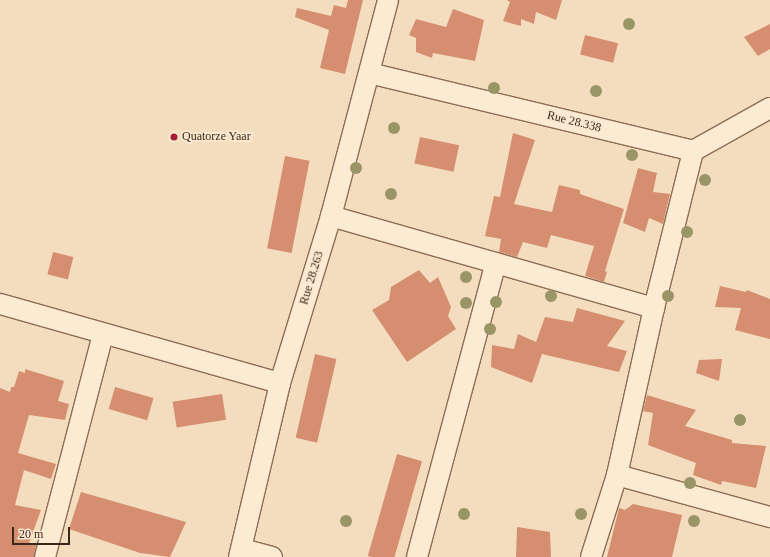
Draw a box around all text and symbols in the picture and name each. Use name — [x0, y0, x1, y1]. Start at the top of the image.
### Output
street label: Rue 28.338 — [545, 108, 603, 136]
place label: Quatorze Yaar — [182, 130, 251, 144]
marker: Quatorze Yaar — [169, 132, 179, 142]
street label: Rue 28.263 — [297, 249, 327, 307]
scale bar — [14, 519, 72, 545]
text: 20 m — [19, 527, 43, 541]

